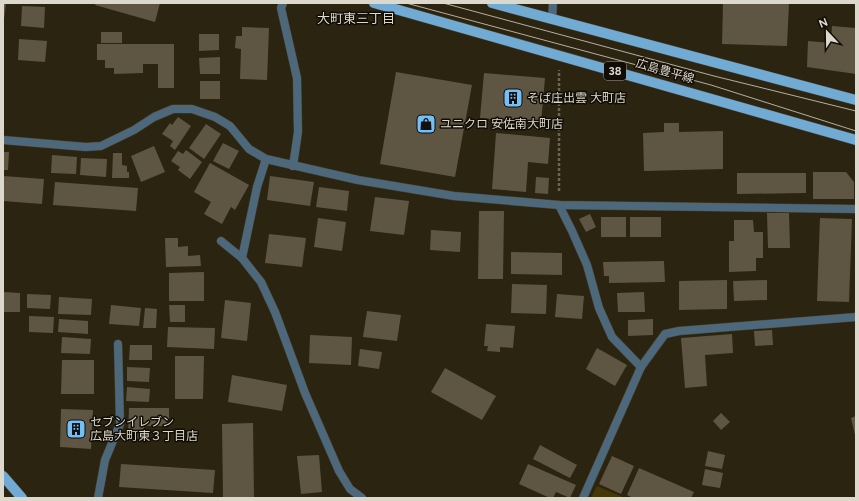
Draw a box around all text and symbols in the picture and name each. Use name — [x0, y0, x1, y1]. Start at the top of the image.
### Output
district label: 大町東三丁目 — [317, 11, 395, 26]
north arrow — [807, 12, 847, 52]
text: N — [817, 16, 830, 31]
street label: 広島豊平線 — [634, 56, 696, 86]
road number: 38 — [604, 62, 626, 80]
building icon: そば庄出雲 大町店 — [502, 87, 524, 109]
place label: そば庄出雲 大町店 — [527, 91, 626, 105]
shop icon: ユニクロ 安佐南大町店 — [415, 113, 437, 135]
place label: ユニクロ 安佐南大町店 — [440, 117, 563, 131]
place label: セブンイレブン 広島大町東３丁目店 — [90, 415, 198, 443]
building icon: セブンイレブン 広島大町東３丁目店 — [65, 418, 87, 440]

